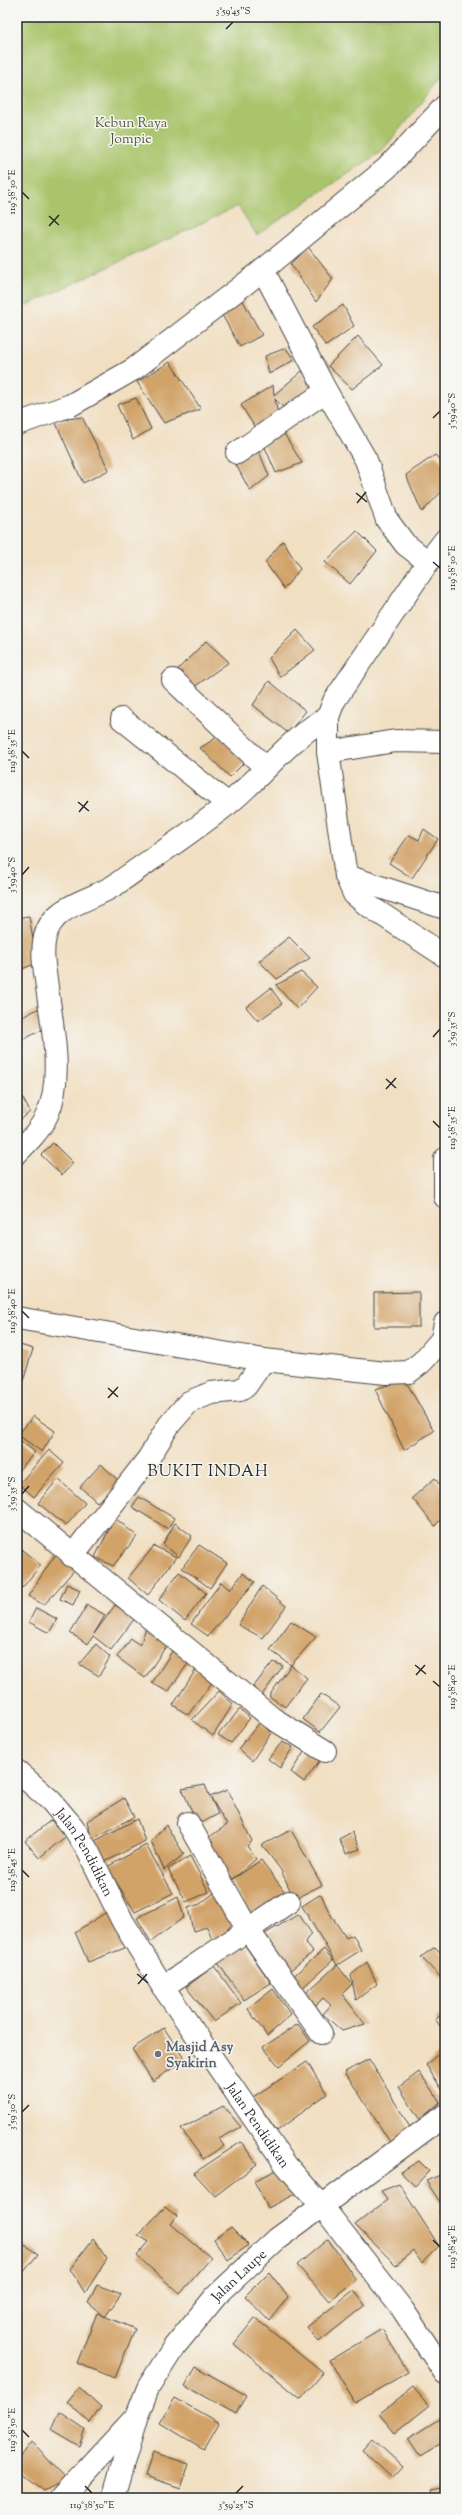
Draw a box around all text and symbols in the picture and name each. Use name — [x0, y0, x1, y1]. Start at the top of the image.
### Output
text: 3°59'45"S — [216, 4, 250, 19]
park label: Kebun Raya Jompie — [95, 114, 168, 150]
text: 119°38'30"E — [5, 170, 20, 214]
text: 3°59'40"S — [445, 393, 460, 429]
text: 119°38'30"E — [445, 546, 460, 590]
text: 119°38'35"E — [5, 729, 20, 773]
text: 3°59'40"S — [5, 857, 20, 893]
text: 3°59'35"S — [445, 1012, 460, 1046]
text: 119°38'35"E — [445, 1106, 460, 1150]
text: 119°38'40"E — [5, 1289, 20, 1333]
district label: BUKIT INDAH — [147, 1461, 269, 1484]
text: 3°59'35"S — [5, 1477, 20, 1511]
text: 119°38'40"E — [445, 1665, 460, 1709]
street label: Jalan Pendidikan — [49, 1804, 117, 1901]
text: 119°38'45"E — [5, 1848, 20, 1892]
place label: Masjid Asy Syakirin — [166, 2038, 233, 2074]
marker: Masjid Asy Syakirin — [153, 2049, 163, 2059]
street label: Jalan Pendidikan — [219, 2078, 293, 2173]
text: 3°59'30"S — [5, 2094, 20, 2130]
text: 119°38'45"E — [445, 2225, 460, 2269]
street label: Jalan Laupe — [207, 2245, 272, 2307]
text: 119°38'50"E — [5, 2408, 20, 2452]
text: 119°38'50"E — [70, 2498, 114, 2513]
text: 3°59'25"S — [218, 2498, 254, 2513]

